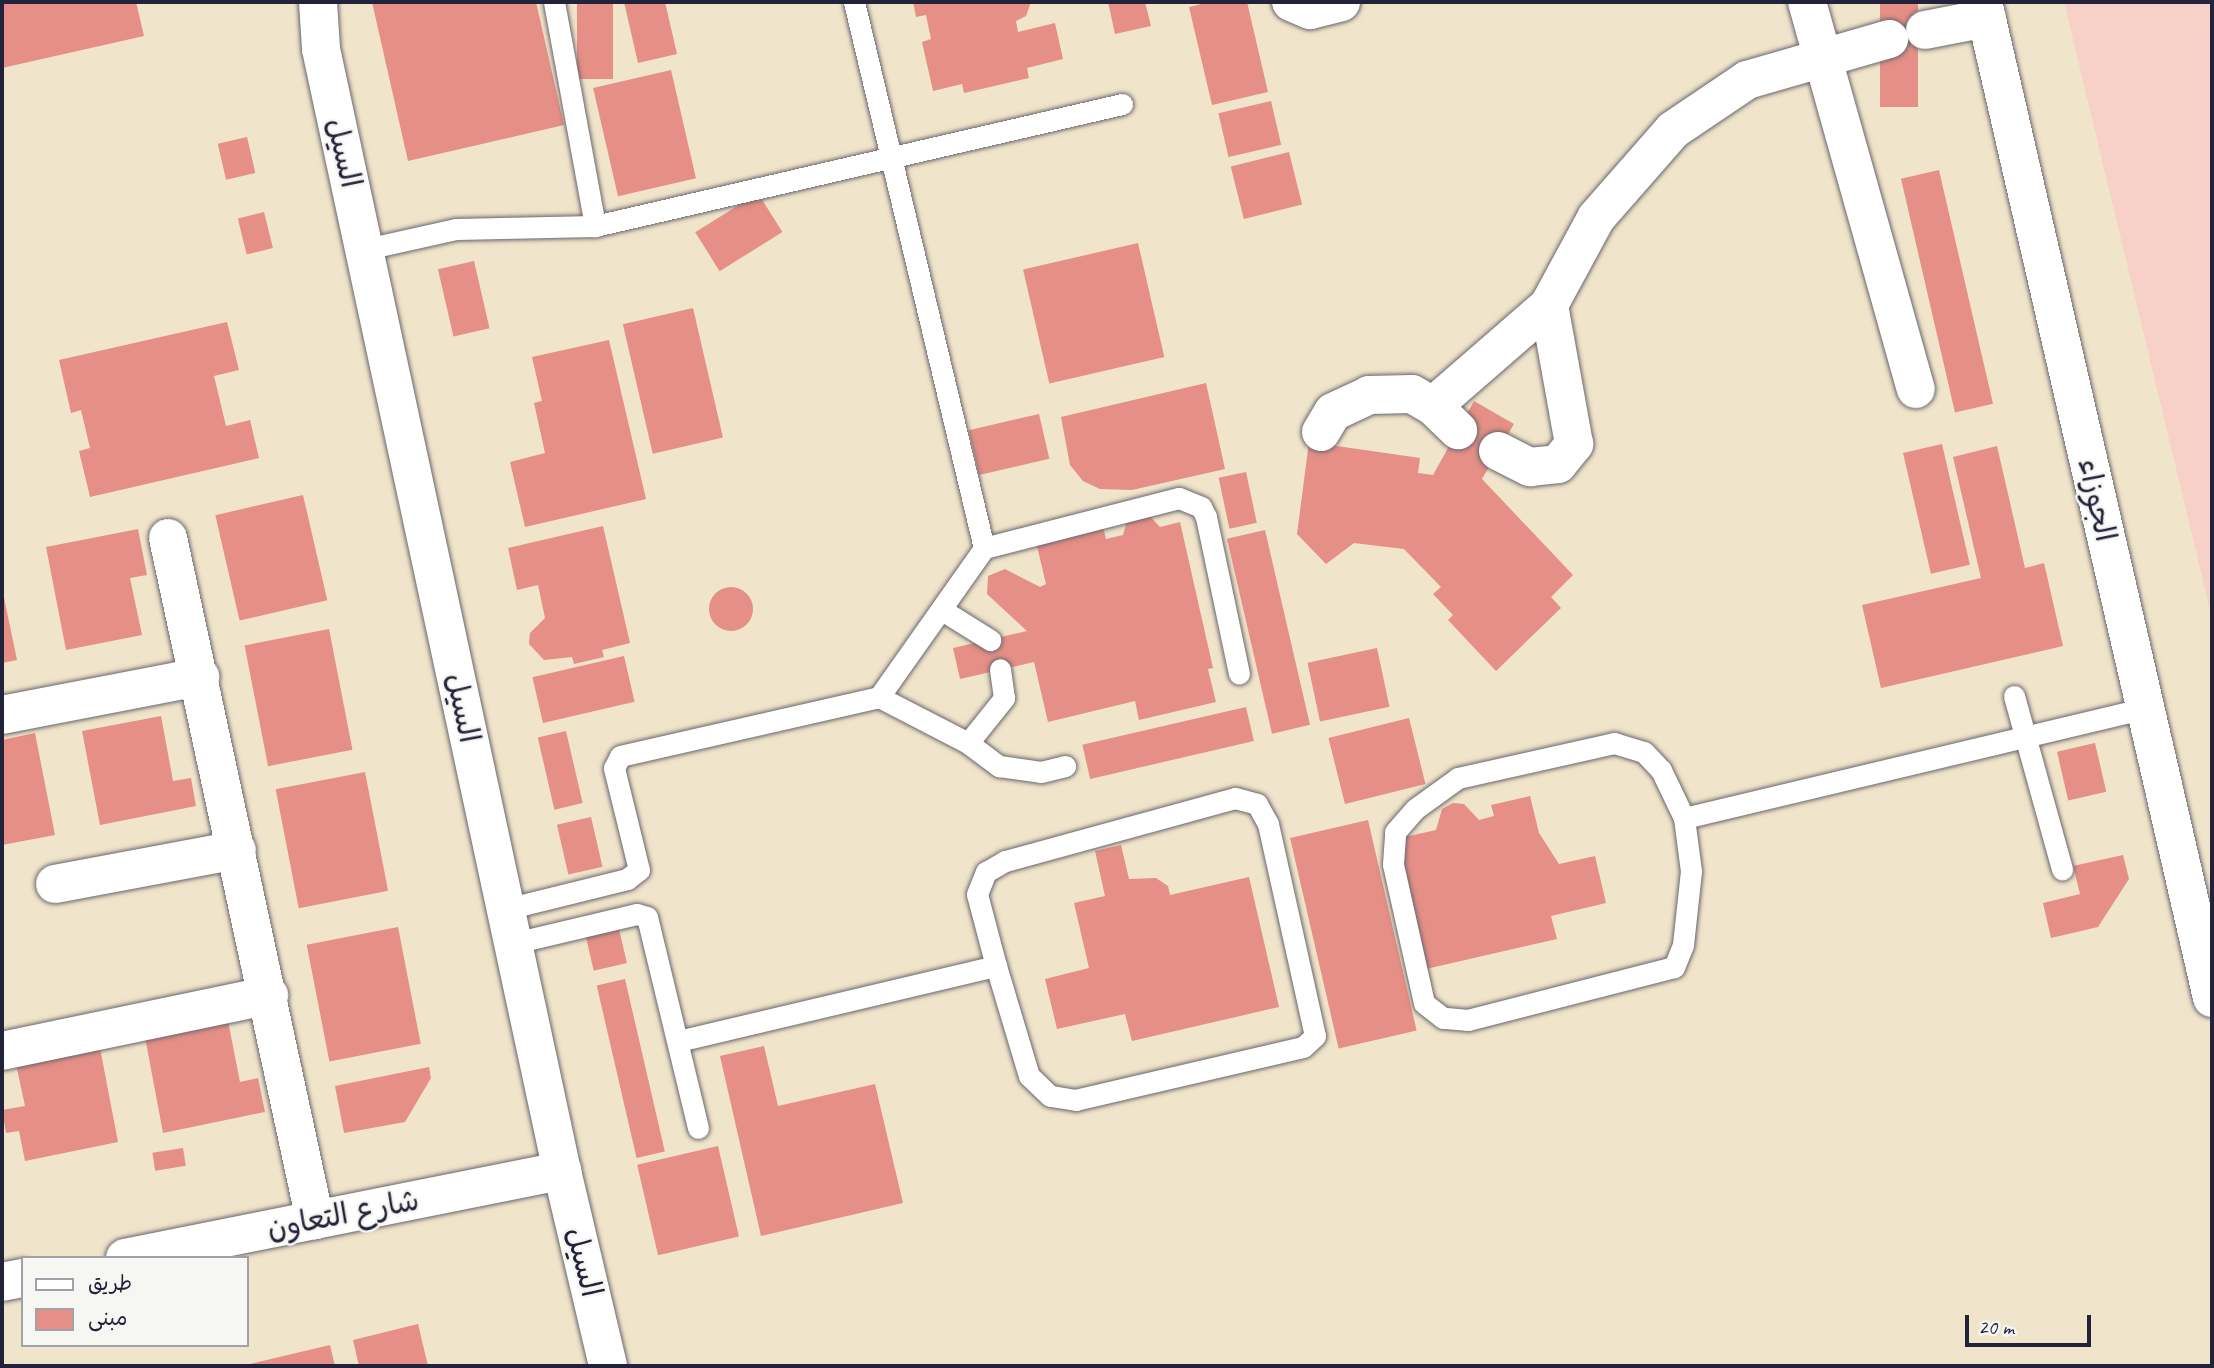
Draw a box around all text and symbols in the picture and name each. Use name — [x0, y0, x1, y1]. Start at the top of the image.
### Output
street label: السيل — [319, 115, 369, 191]
street label: الجوزاء — [2070, 455, 2124, 545]
street label: السيل — [438, 670, 488, 746]
street label: شارع التعاون — [264, 1182, 422, 1246]
street label: السيل — [558, 1223, 610, 1301]
legend — [21, 1256, 248, 1347]
text: طريق — [88, 1270, 132, 1296]
scale bar — [1969, 1302, 2095, 1346]
text: مبنى — [88, 1305, 127, 1331]
text: 20 m — [1978, 1314, 2014, 1340]

